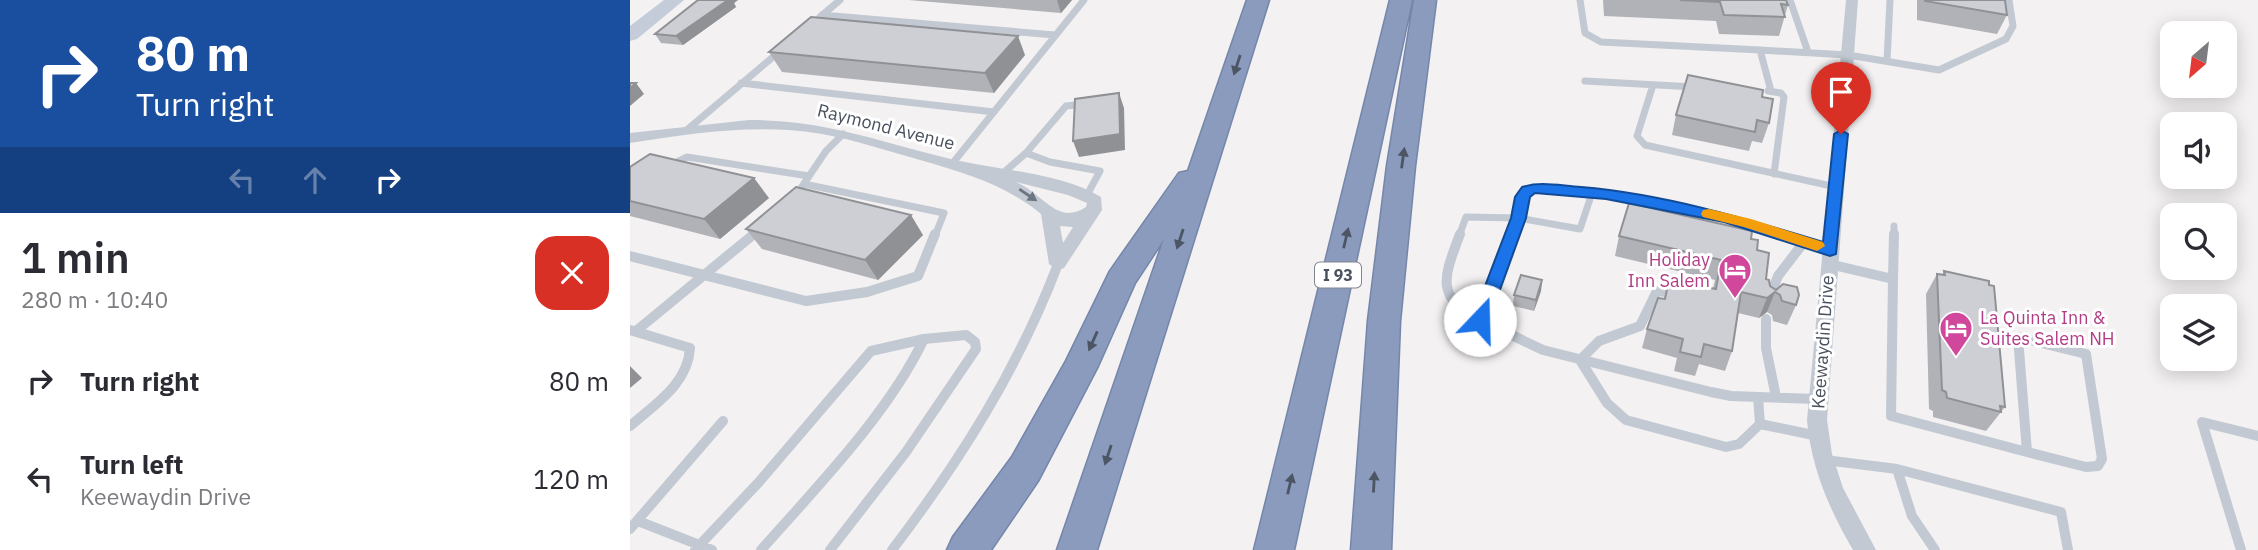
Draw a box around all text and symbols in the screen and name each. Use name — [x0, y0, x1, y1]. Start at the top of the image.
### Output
text: 80 m — [136, 21, 250, 84]
north arrow — [2160, 21, 2236, 98]
map controls — [2160, 21, 2237, 371]
icon: right — [21, 28, 112, 119]
one-way arrow — [1231, 54, 1242, 75]
pin — [1811, 62, 1871, 134]
icon: arrive — [1822, 73, 1860, 111]
text: Turn right — [136, 83, 274, 125]
street label: Raymond Avenue — [815, 98, 957, 155]
button: sound — [2160, 112, 2237, 189]
one-way arrow — [1397, 147, 1408, 169]
icon: left — [223, 161, 261, 199]
icon: ahead — [296, 161, 334, 199]
icon: right — [369, 161, 407, 199]
one-way arrow — [1019, 188, 1037, 202]
button: search — [2160, 203, 2237, 280]
one-way arrow — [1341, 227, 1352, 249]
one-way arrow — [1174, 228, 1184, 249]
text: 1 min — [21, 230, 130, 285]
button: close — [535, 236, 609, 310]
place label: Holiday Inn Salem — [1628, 248, 1710, 292]
hotel icon: Holiday Inn Salem — [1716, 251, 1754, 300]
road number: I 93 — [1315, 262, 1361, 288]
street label: Keewaydin Drive — [1806, 274, 1839, 410]
position arrow — [1443, 283, 1517, 357]
text: 280 m · 10:40 — [21, 284, 168, 314]
button: layers — [2160, 294, 2237, 371]
place label: La Quinta Inn & Suites Salem NH — [1980, 306, 2115, 350]
hotel icon: La Quinta Inn & Suites Salem NH — [1937, 309, 1975, 358]
one-way arrow — [1087, 331, 1099, 351]
icon: right — [21, 362, 59, 400]
text: Turn right — [80, 364, 199, 398]
text: 80 m — [549, 364, 609, 398]
one-way arrow — [1102, 444, 1113, 465]
text: Turn left — [80, 447, 183, 481]
icon: left — [21, 460, 59, 498]
text: 120 m — [533, 462, 609, 496]
one-way arrow — [1369, 471, 1380, 493]
one-way arrow — [1284, 472, 1295, 494]
text: Keewaydin Drive — [80, 481, 251, 511]

